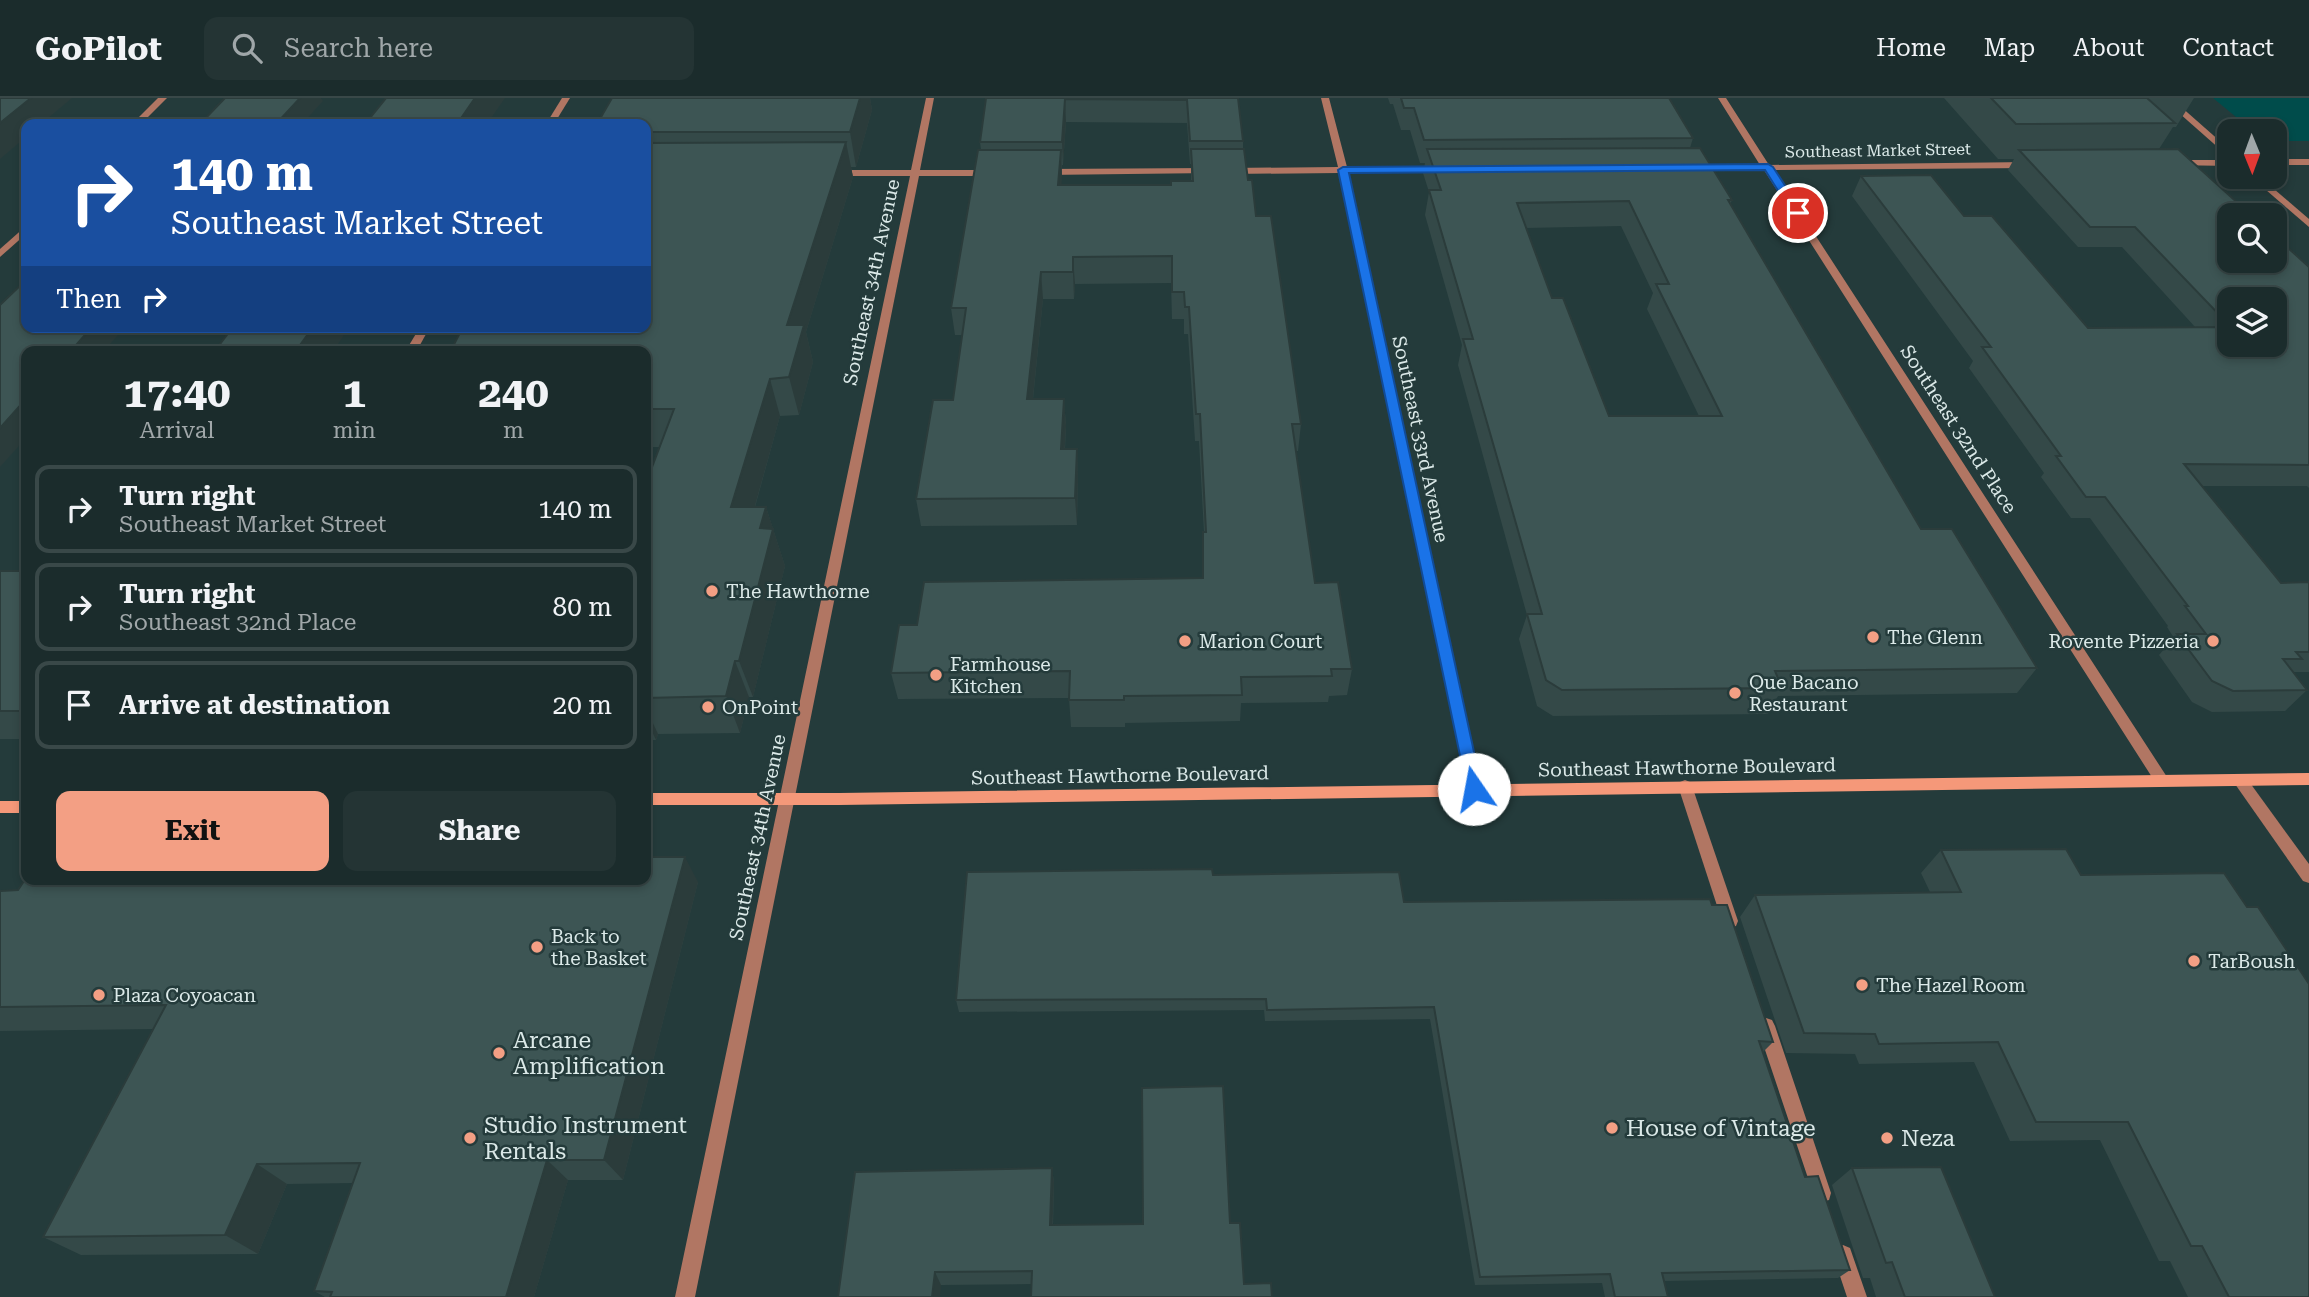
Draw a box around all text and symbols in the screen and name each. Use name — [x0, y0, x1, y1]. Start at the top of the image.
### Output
search box — [204, 17, 694, 80]
text: GoPilot — [35, 29, 162, 68]
icon: search — [228, 29, 266, 67]
text: Search here — [284, 33, 433, 63]
text: Home — [1876, 34, 1946, 62]
text: Map — [1984, 34, 2035, 62]
text: About — [2073, 34, 2144, 62]
text: Contact — [2182, 34, 2274, 62]
north arrow — [2217, 119, 2287, 189]
map controls — [2217, 119, 2287, 357]
street label: Southeast Market Street — [1785, 139, 1971, 162]
text: 140 m — [171, 145, 313, 202]
icon: right — [56, 147, 147, 238]
street label: Southeast 34th Avenue — [838, 177, 905, 387]
pin — [1768, 183, 1828, 243]
icon: arrive — [1779, 194, 1817, 232]
button: search — [2217, 203, 2287, 273]
text: Southeast Market Street — [171, 204, 543, 242]
icon: right — [135, 280, 173, 318]
text: Then — [56, 284, 121, 314]
button: layers — [2217, 287, 2287, 357]
street label: Southeast 33rd Avenue — [1387, 334, 1454, 544]
street label: Southeast 32nd Place — [1896, 341, 2022, 518]
text: 17:40 — [123, 368, 230, 417]
text: 1 — [343, 368, 366, 417]
text: 240 — [478, 368, 549, 417]
text: Arrival — [139, 417, 214, 444]
text: min — [333, 417, 376, 444]
text: m — [503, 417, 524, 444]
text: Turn right — [119, 481, 255, 511]
icon: right — [60, 490, 98, 528]
text: 140 m — [538, 494, 612, 524]
text: Southeast Market Street — [119, 511, 386, 538]
text: Turn right — [119, 579, 255, 609]
place label: The Hawthorne — [726, 580, 870, 603]
marker: The Hawthorne — [704, 583, 720, 599]
icon: right — [60, 588, 98, 626]
text: 80 m — [553, 592, 612, 622]
text: Southeast 32nd Place — [119, 609, 357, 636]
place label: The Glenn — [1887, 626, 1983, 649]
marker: The Glenn — [1865, 629, 1881, 645]
place label: Marion Court — [1199, 630, 1322, 653]
place label: Rovente Pizzeria — [2048, 630, 2200, 653]
marker: Marion Court — [1177, 633, 1193, 649]
marker: Rovente Pizzeria — [2205, 633, 2221, 649]
place label: Farmhouse Kitchen — [950, 653, 1051, 698]
marker: Farmhouse Kitchen — [928, 667, 944, 683]
place label: Que Bacano Restaurant — [1749, 671, 1859, 716]
marker: Que Bacano Restaurant — [1727, 685, 1743, 701]
icon: arrive — [60, 686, 98, 724]
text: Arrive at destination — [119, 690, 390, 720]
text: 20 m — [553, 690, 612, 720]
place label: OnPoint — [722, 696, 798, 719]
marker: OnPoint — [700, 699, 716, 715]
street label: Southeast 34th Avenue — [724, 732, 791, 942]
position arrow — [1437, 752, 1511, 826]
street label: Southeast Hawthorne Boulevard — [1538, 753, 1836, 782]
street label: Southeast Hawthorne Boulevard — [971, 761, 1269, 790]
button: Exit — [56, 791, 329, 871]
button: Share — [343, 791, 616, 871]
place label: Back to the Basket — [551, 925, 647, 970]
marker: Back to the Basket — [529, 939, 545, 955]
place label: TarBoush — [2208, 950, 2295, 973]
marker: TarBoush — [2186, 953, 2202, 969]
place label: The Hazel Room — [1876, 974, 2026, 997]
marker: The Hazel Room — [1854, 977, 1870, 993]
place label: Plaza Coyoacan — [113, 984, 256, 1007]
marker: Plaza Coyoacan — [91, 987, 107, 1003]
place label: Arcane Amplification — [513, 1027, 665, 1080]
marker: Arcane Amplification — [491, 1045, 507, 1061]
place label: Studio Instrument Rentals — [484, 1112, 687, 1165]
place label: House of Vintage — [1626, 1115, 1816, 1142]
marker: House of Vintage — [1604, 1120, 1620, 1136]
place label: Neza — [1901, 1125, 1955, 1152]
marker: Studio Instrument Rentals — [462, 1130, 478, 1146]
marker: Neza — [1879, 1130, 1895, 1146]

